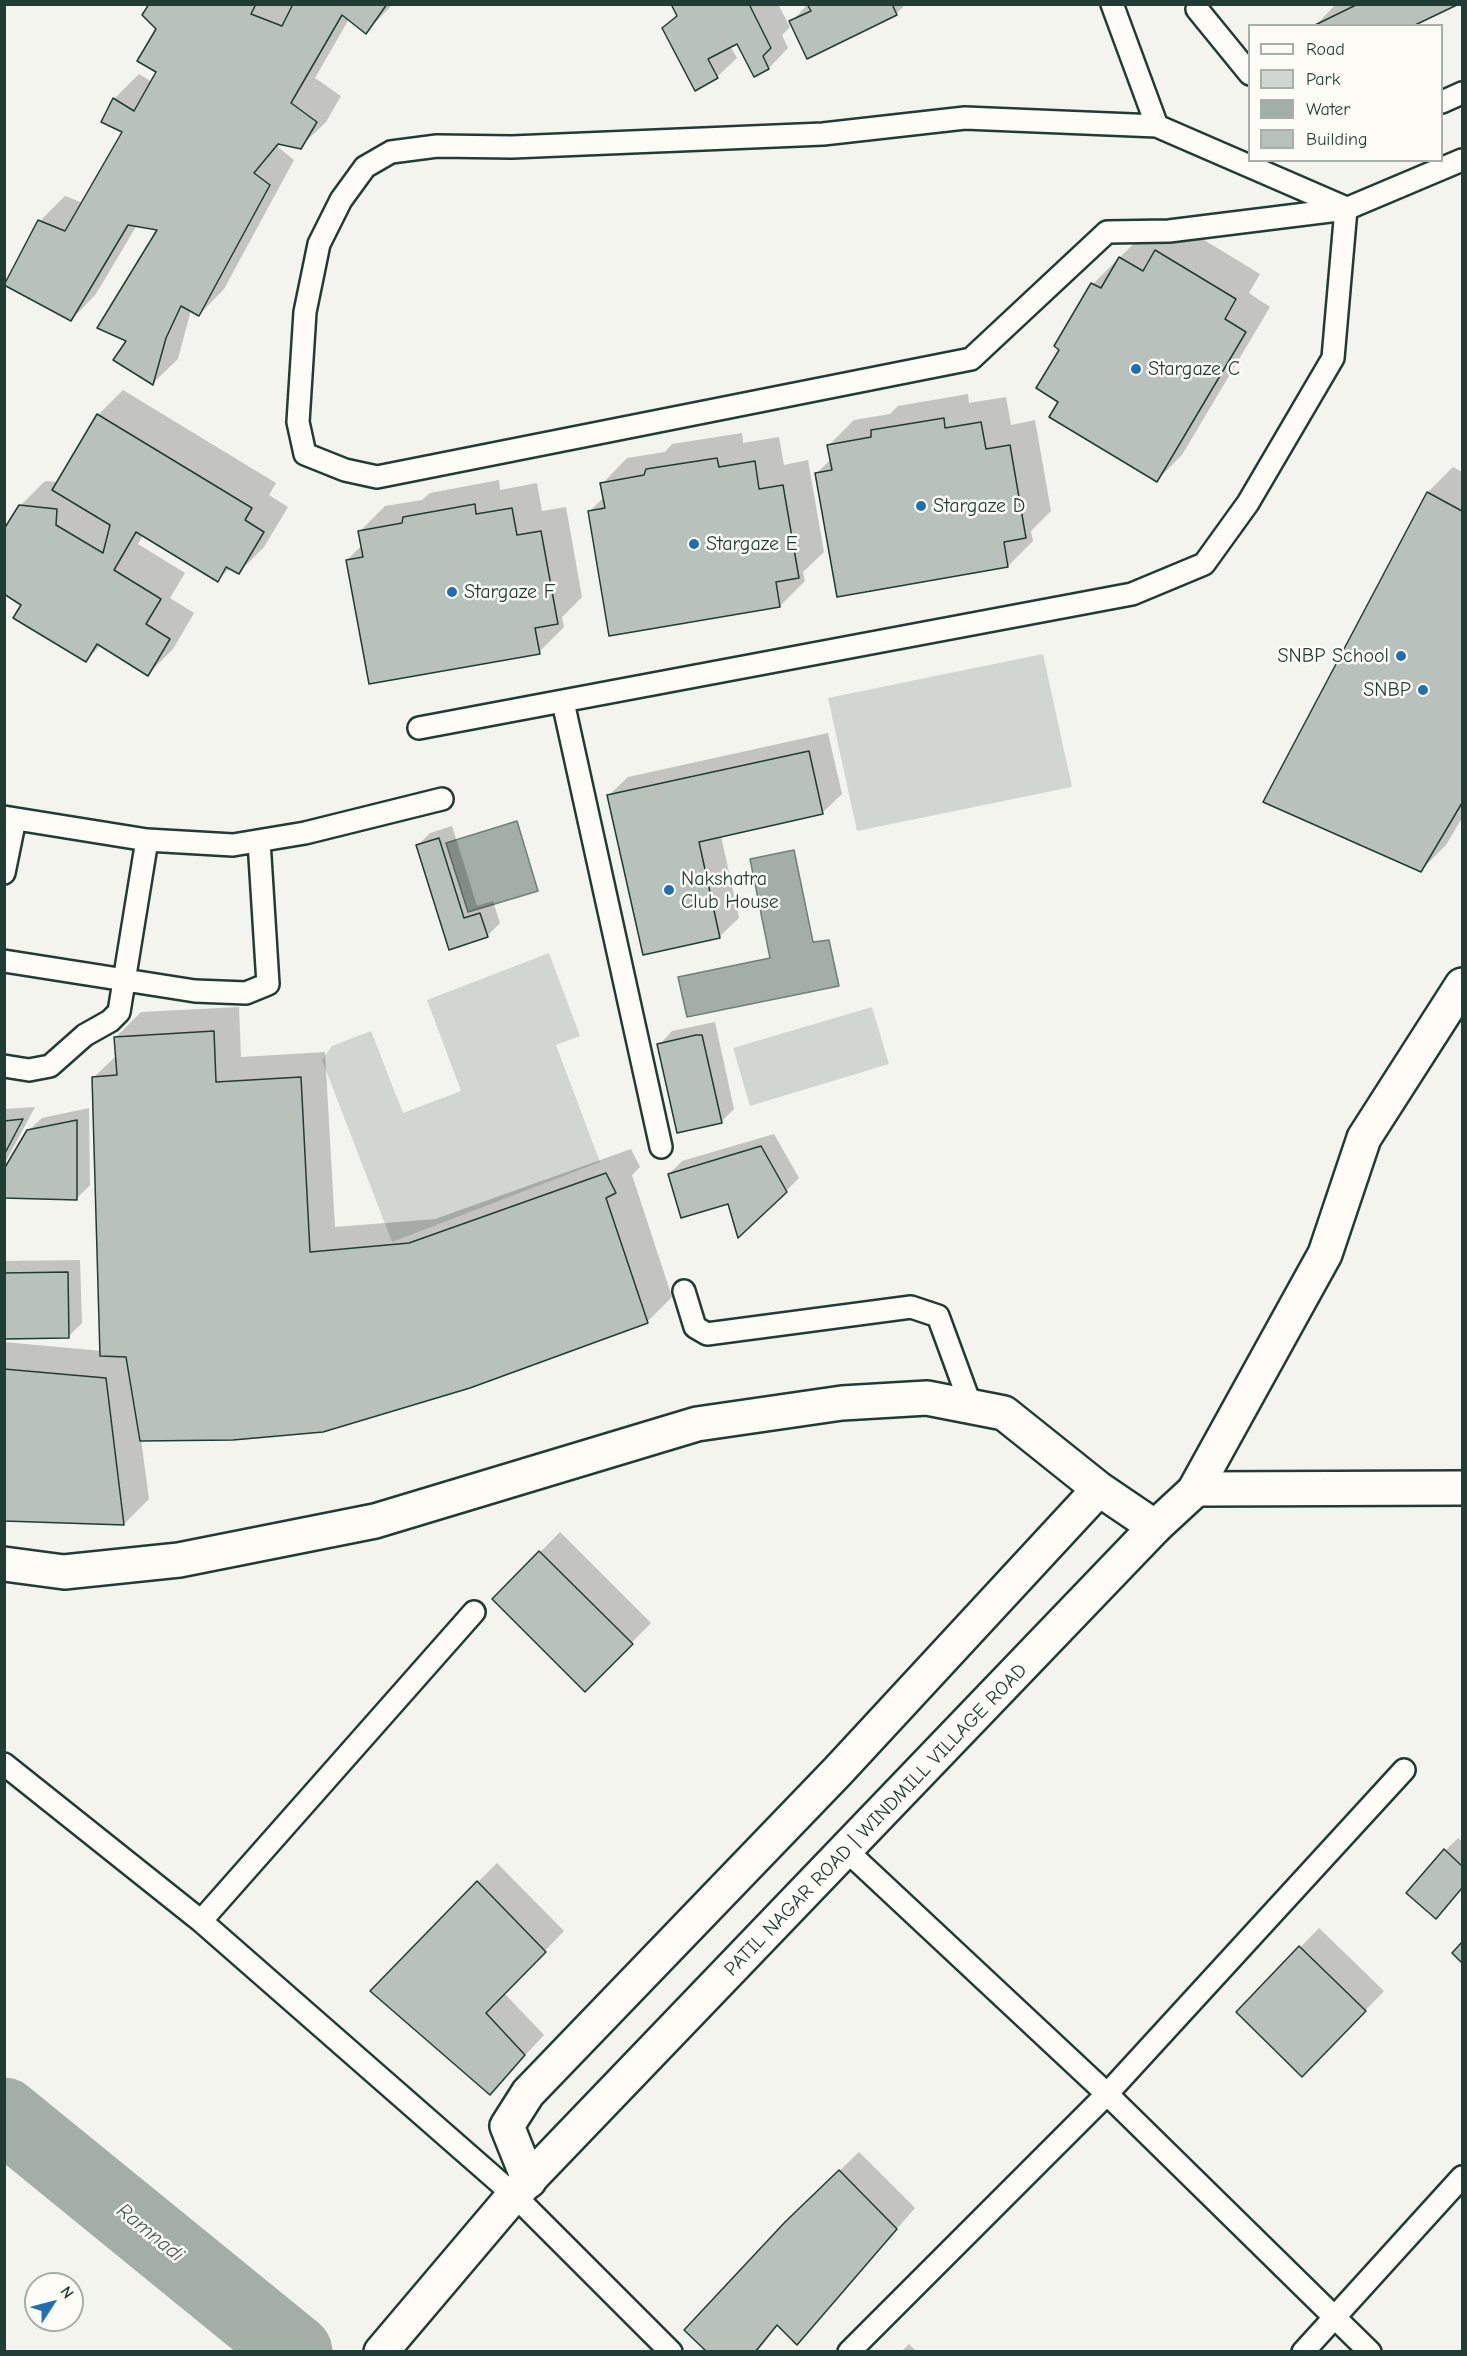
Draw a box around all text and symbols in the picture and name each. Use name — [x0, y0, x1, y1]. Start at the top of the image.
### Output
legend — [1248, 24, 1443, 162]
text: Road — [1306, 39, 1345, 60]
text: Park — [1306, 69, 1340, 90]
text: Water — [1306, 99, 1350, 120]
text: Building — [1306, 129, 1368, 150]
place label: Stargaze C — [1148, 357, 1240, 381]
marker: Stargaze C — [1129, 362, 1143, 376]
place label: Stargaze D — [933, 494, 1025, 518]
marker: Stargaze D — [914, 499, 928, 513]
place label: Stargaze E — [706, 532, 798, 556]
marker: Stargaze E — [687, 537, 701, 551]
place label: Stargaze F — [464, 580, 555, 604]
marker: Stargaze F — [445, 585, 459, 599]
place label: SNBP School — [1278, 644, 1389, 668]
marker: SNBP School — [1394, 649, 1408, 663]
place label: SNBP — [1363, 678, 1411, 702]
marker: SNBP — [1416, 683, 1430, 697]
place label: Nakshatra Club House — [681, 867, 779, 914]
marker: Nakshatra Club House — [662, 883, 676, 897]
street label: PATIL NAGAR ROAD | WINDMILL VILLAGE ROAD — [720, 1659, 1032, 1981]
water label: Ramnadi — [111, 2198, 189, 2268]
north arrow — [24, 2272, 84, 2332]
text: N — [57, 2283, 77, 2302]

